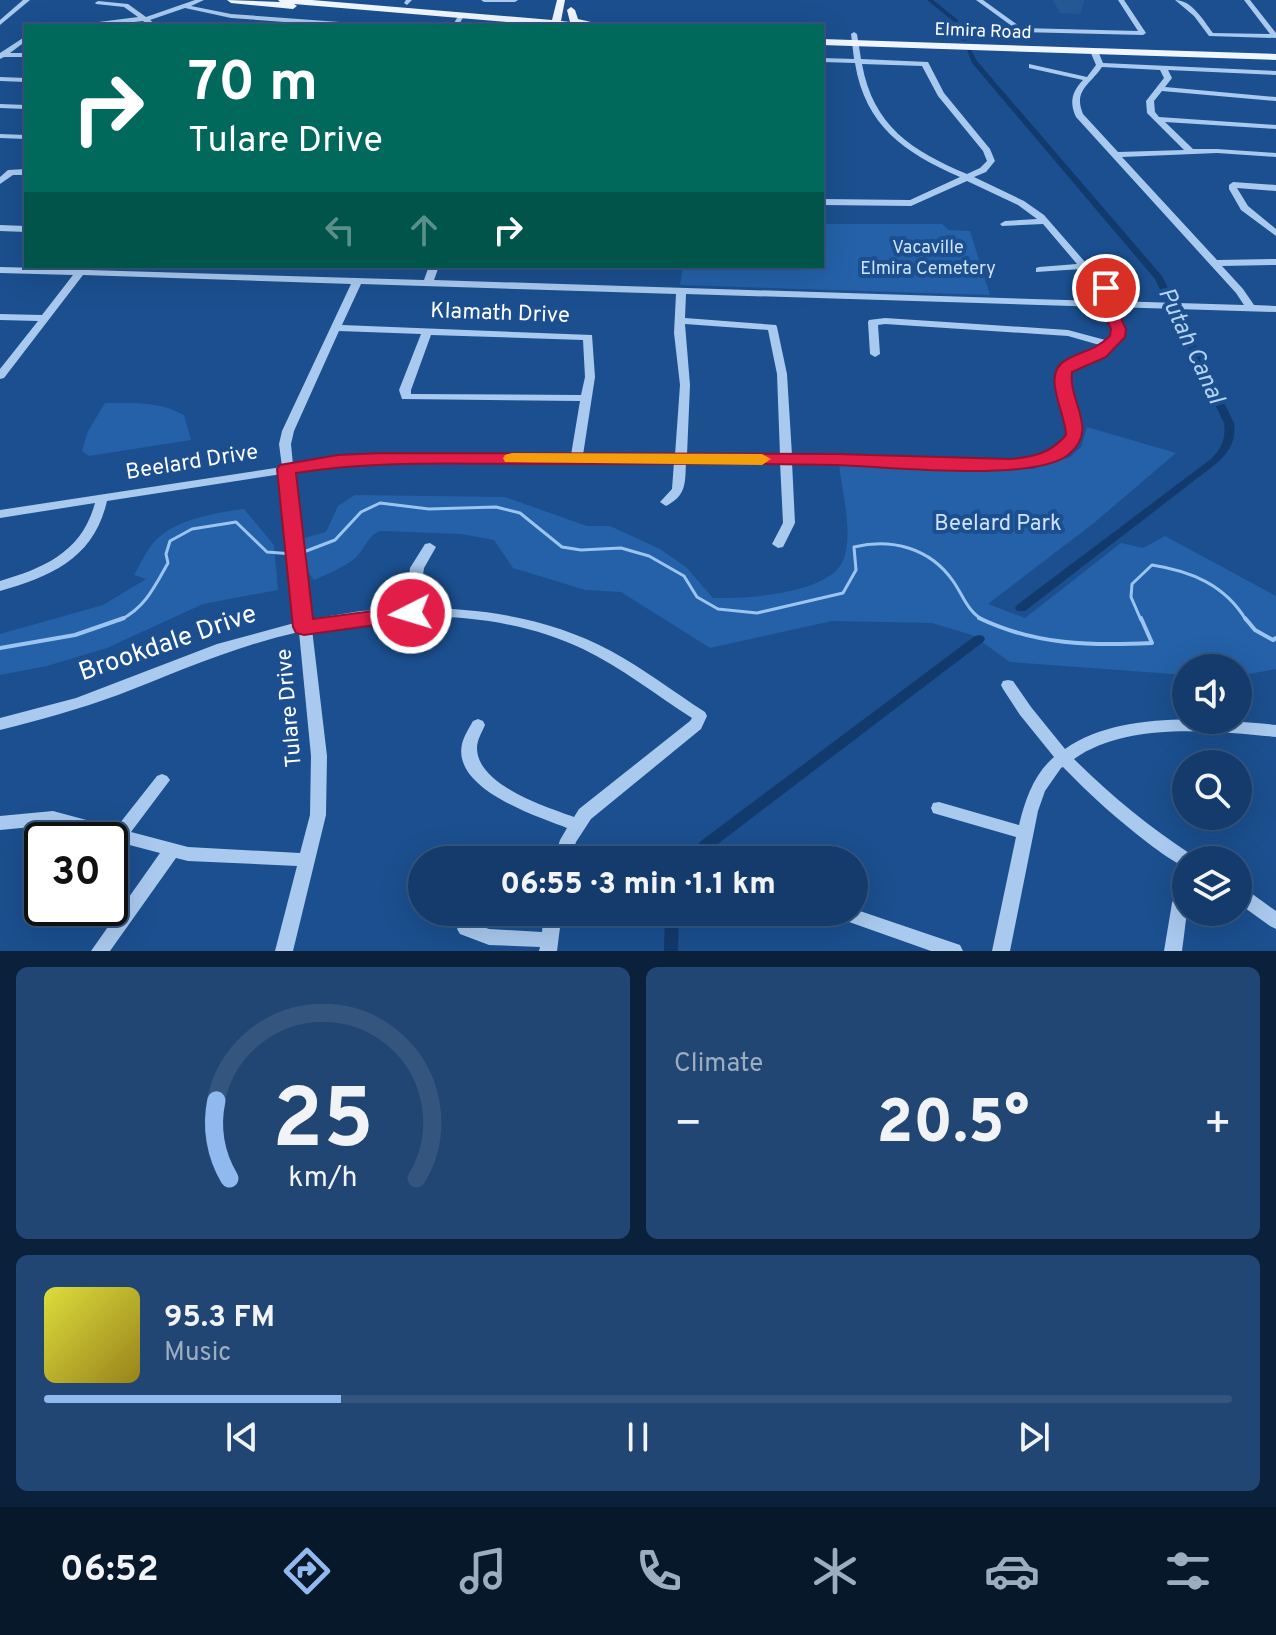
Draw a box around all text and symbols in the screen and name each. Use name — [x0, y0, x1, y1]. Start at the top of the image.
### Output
street label: Elmira Road — [934, 19, 1032, 45]
text: 70 m — [188, 50, 318, 120]
icon: right — [56, 56, 160, 160]
text: Tulare Drive — [188, 119, 383, 165]
icon: left — [318, 208, 362, 252]
icon: ahead — [402, 208, 446, 252]
icon: right — [486, 208, 530, 252]
park label: Vacaville Elmira Cemetery — [860, 237, 996, 281]
pin — [1072, 254, 1140, 322]
icon: arrive — [1084, 266, 1128, 310]
water label: Putah Canal — [1150, 283, 1231, 411]
street label: Klamath Drive — [430, 298, 570, 330]
street label: Beelard Drive — [124, 439, 260, 487]
park label: Beelard Park — [934, 511, 1062, 538]
position arrow — [369, 571, 453, 655]
street label: Brookdale Drive — [75, 598, 261, 690]
street label: Tulare Drive — [271, 648, 309, 768]
map controls — [1172, 654, 1252, 926]
button: sound — [1172, 654, 1252, 734]
button: search — [1172, 750, 1252, 830]
speed limit sign: 30 — [24, 822, 128, 926]
button: layers — [1172, 846, 1252, 926]
text: 06:55 · 3 min · 1.1 km — [500, 867, 776, 904]
text: Climate — [674, 1048, 763, 1081]
text: 25 — [272, 1072, 374, 1177]
text: 20.5° — [877, 1088, 1029, 1164]
text: − — [674, 1098, 702, 1154]
text: + — [1204, 1098, 1232, 1154]
text: km/h — [288, 1161, 358, 1197]
text: 95.3 FM — [164, 1300, 275, 1337]
text: Music — [164, 1337, 231, 1370]
icon: previous — [220, 1415, 264, 1459]
icon: pause — [616, 1415, 660, 1459]
icon: next — [1012, 1415, 1056, 1459]
icon: directions — [279, 1543, 335, 1599]
icon: music — [455, 1543, 511, 1599]
icon: phone — [631, 1543, 687, 1599]
icon: climate — [807, 1543, 863, 1599]
icon: car — [984, 1543, 1040, 1599]
icon: filters — [1160, 1543, 1216, 1599]
text: 06:52 — [60, 1548, 159, 1594]

